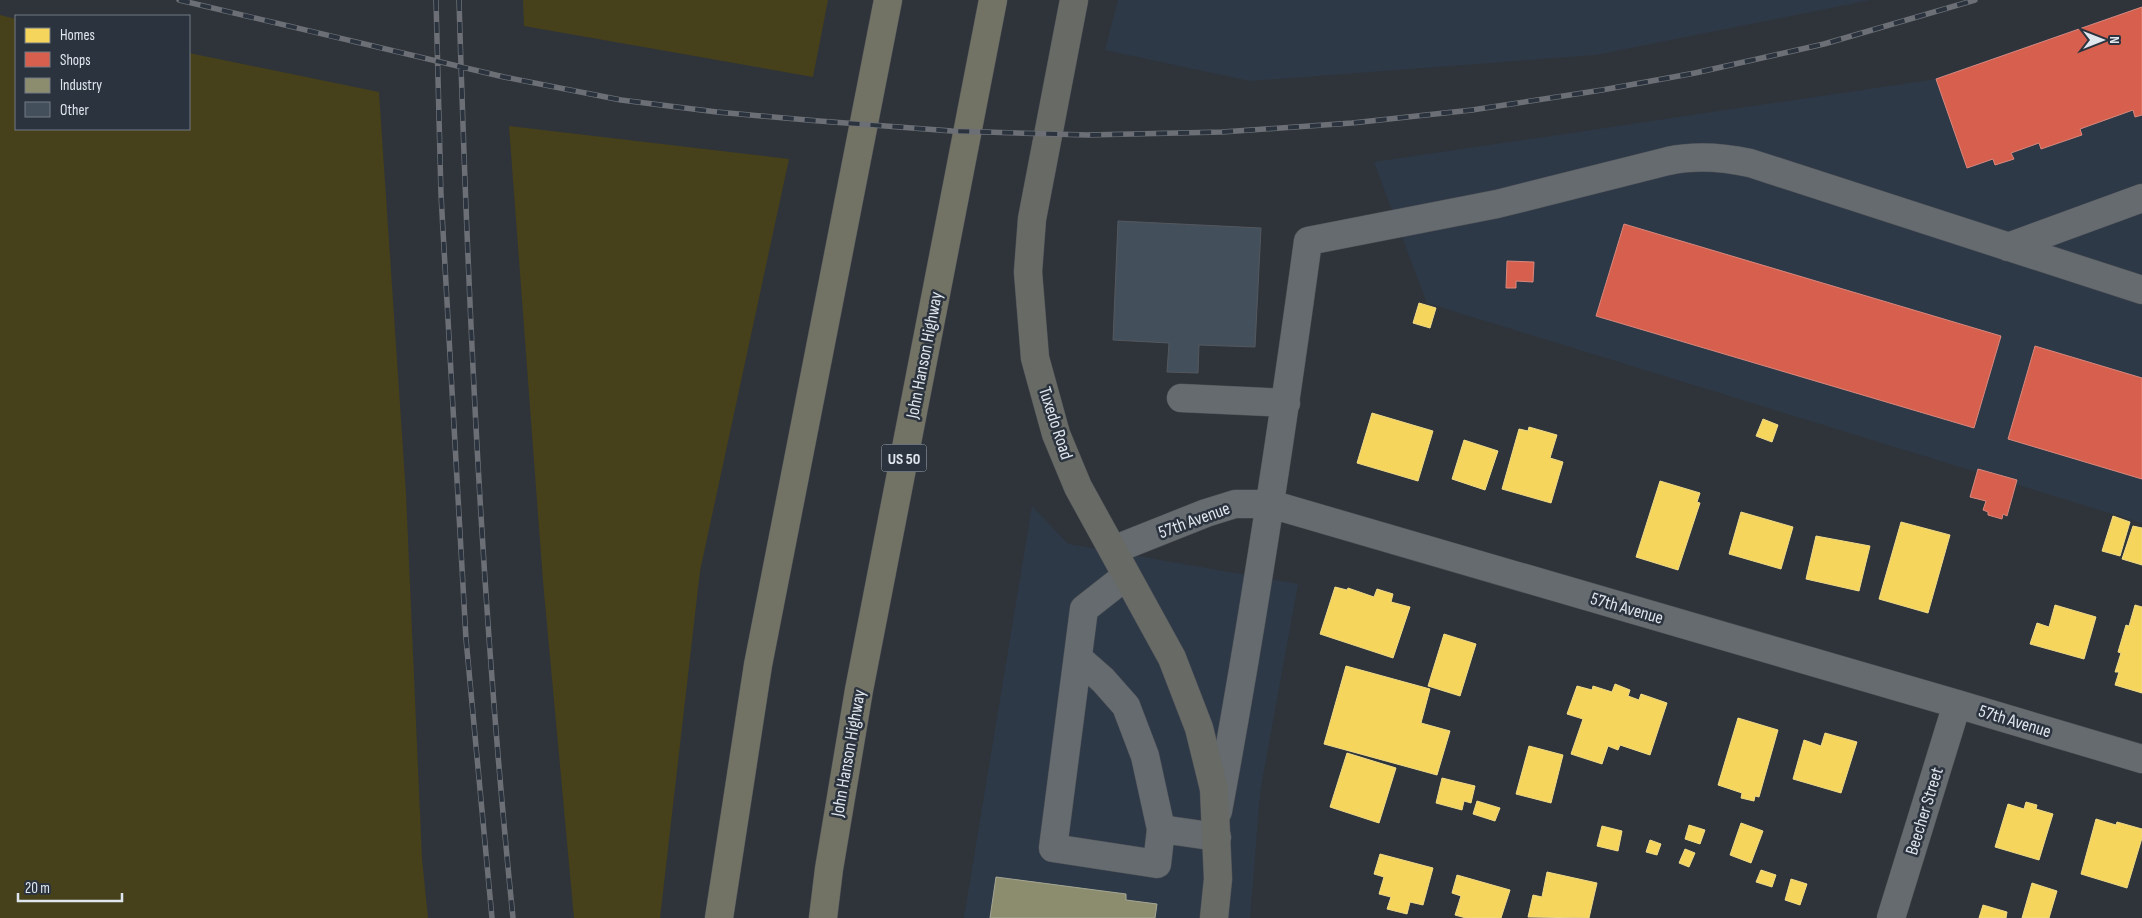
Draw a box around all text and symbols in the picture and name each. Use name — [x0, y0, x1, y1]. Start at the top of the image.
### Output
legend — [15, 15, 190, 130]
north arrow — [2077, 15, 2127, 65]
text: Homes — [60, 26, 95, 45]
text: N — [2106, 36, 2123, 44]
text: Shops — [60, 51, 91, 70]
text: Industry — [60, 76, 102, 95]
text: Other — [60, 101, 89, 120]
street label: John Hanson Highway — [902, 290, 947, 421]
street label: Tuxedo Road — [1034, 384, 1077, 462]
road number: US 50 — [882, 444, 926, 472]
street label: 57th Avenue — [1156, 498, 1233, 543]
street label: 57th Avenue — [1588, 588, 1666, 629]
street label: John Hanson Highway — [827, 688, 870, 819]
street label: 57th Avenue — [1976, 701, 2054, 742]
street label: Beecher Street — [1901, 764, 1948, 858]
scale bar — [18, 870, 121, 902]
text: 20 m — [25, 879, 50, 898]

